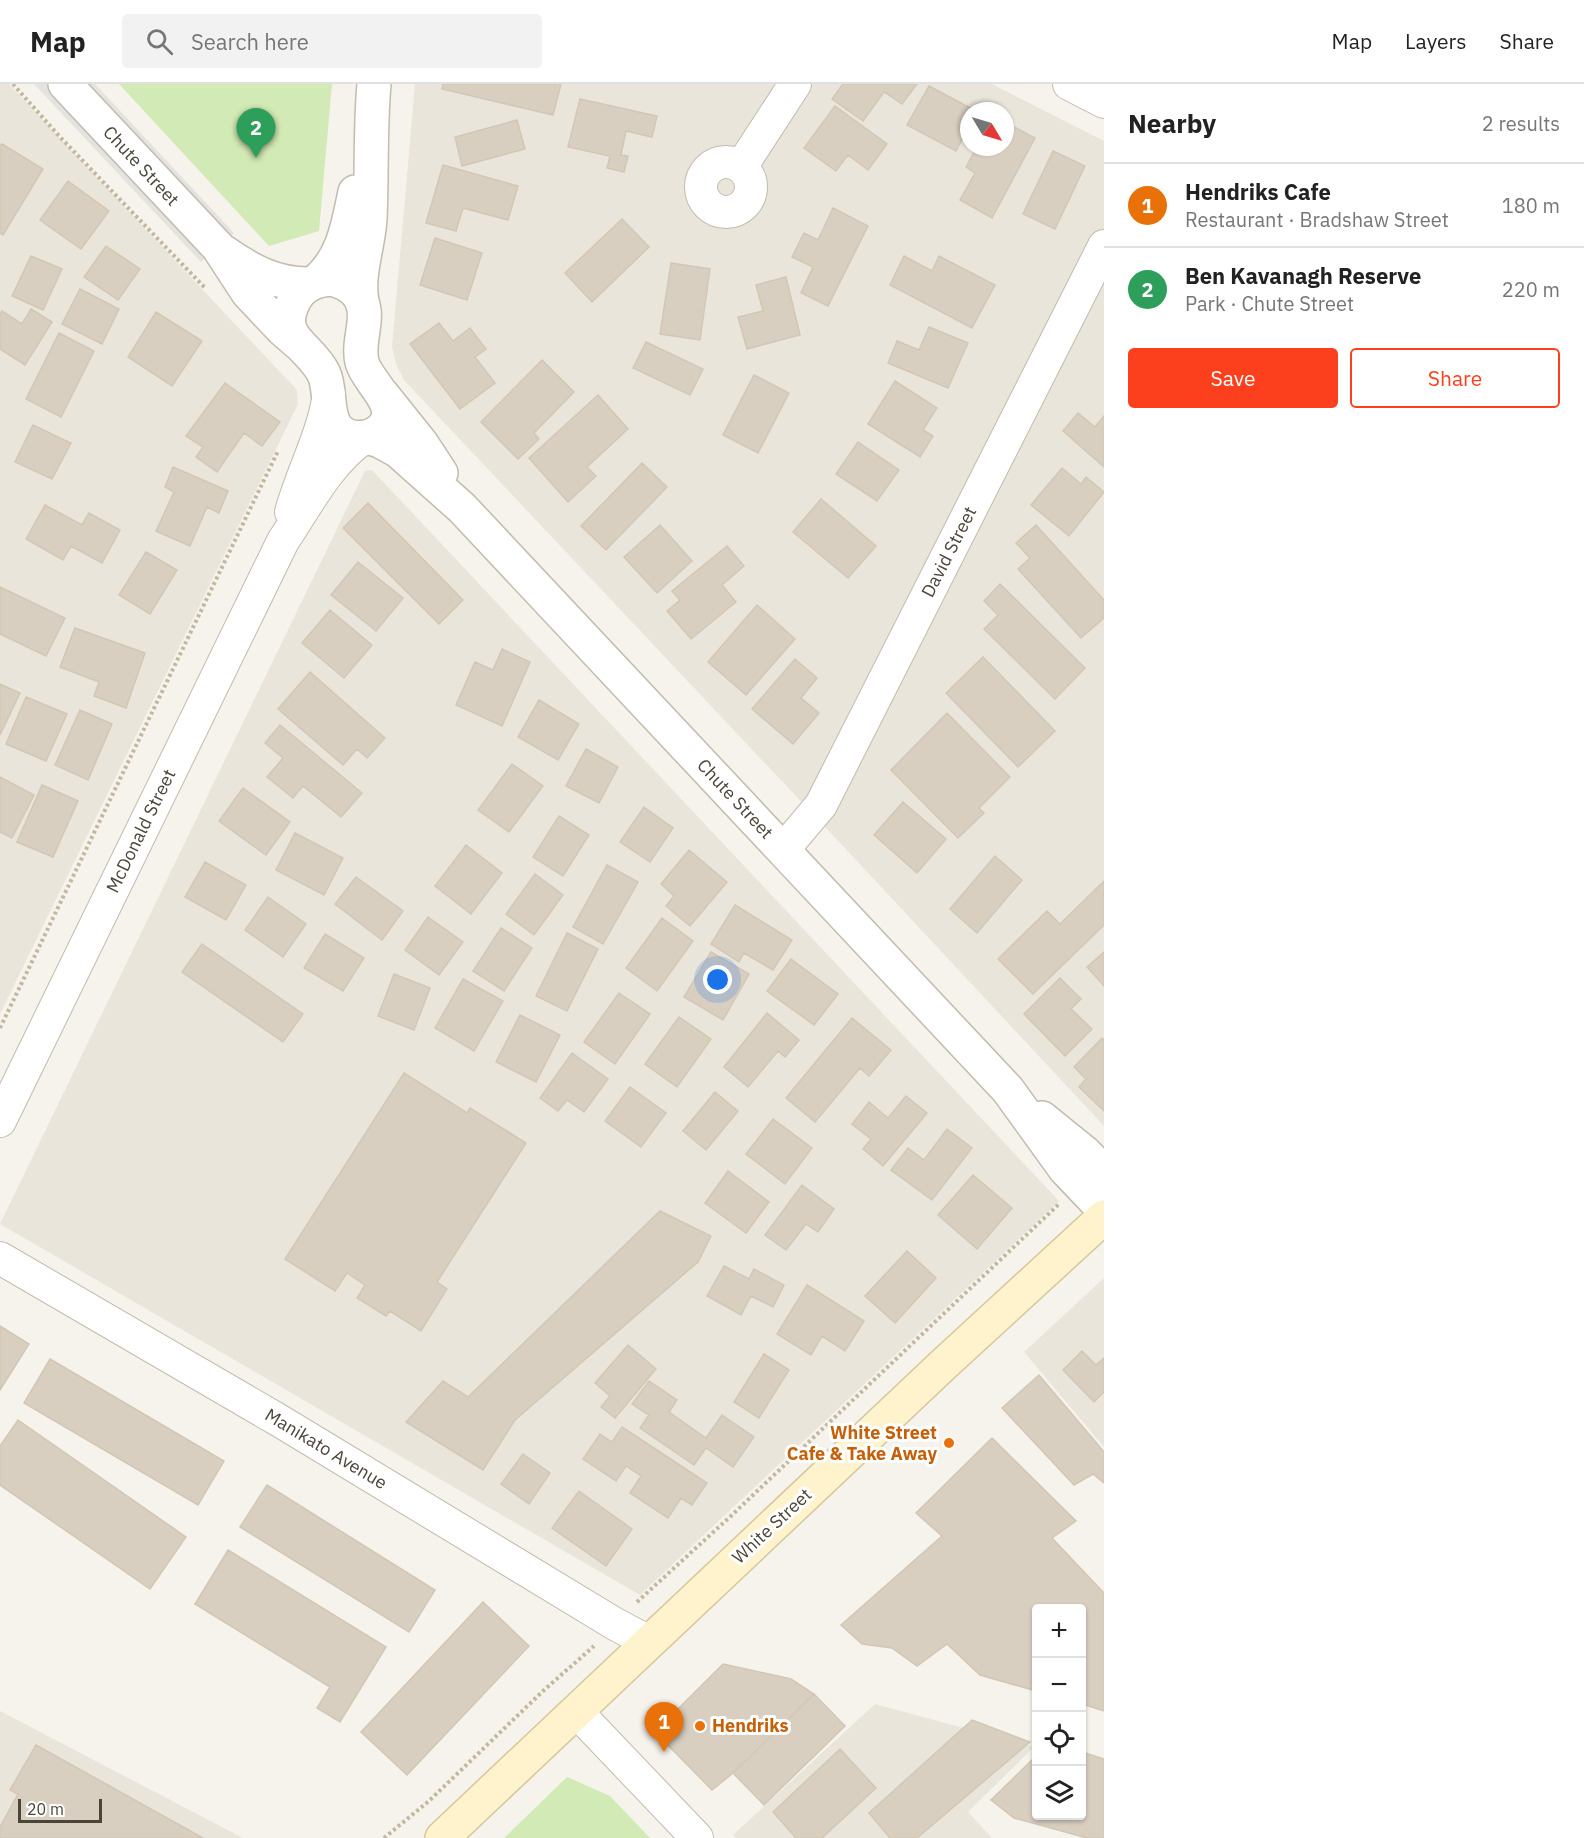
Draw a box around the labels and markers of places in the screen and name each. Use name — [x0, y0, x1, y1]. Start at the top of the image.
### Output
pin: 2 — [236, 109, 276, 158]
place label: White Street Cafe & Take Away — [787, 1421, 937, 1465]
marker: White Street Cafe & Take Away — [942, 1436, 956, 1450]
pin: 1 — [644, 1702, 684, 1752]
place label: Hendriks — [712, 1714, 789, 1737]
marker: Hendriks — [693, 1719, 707, 1733]

